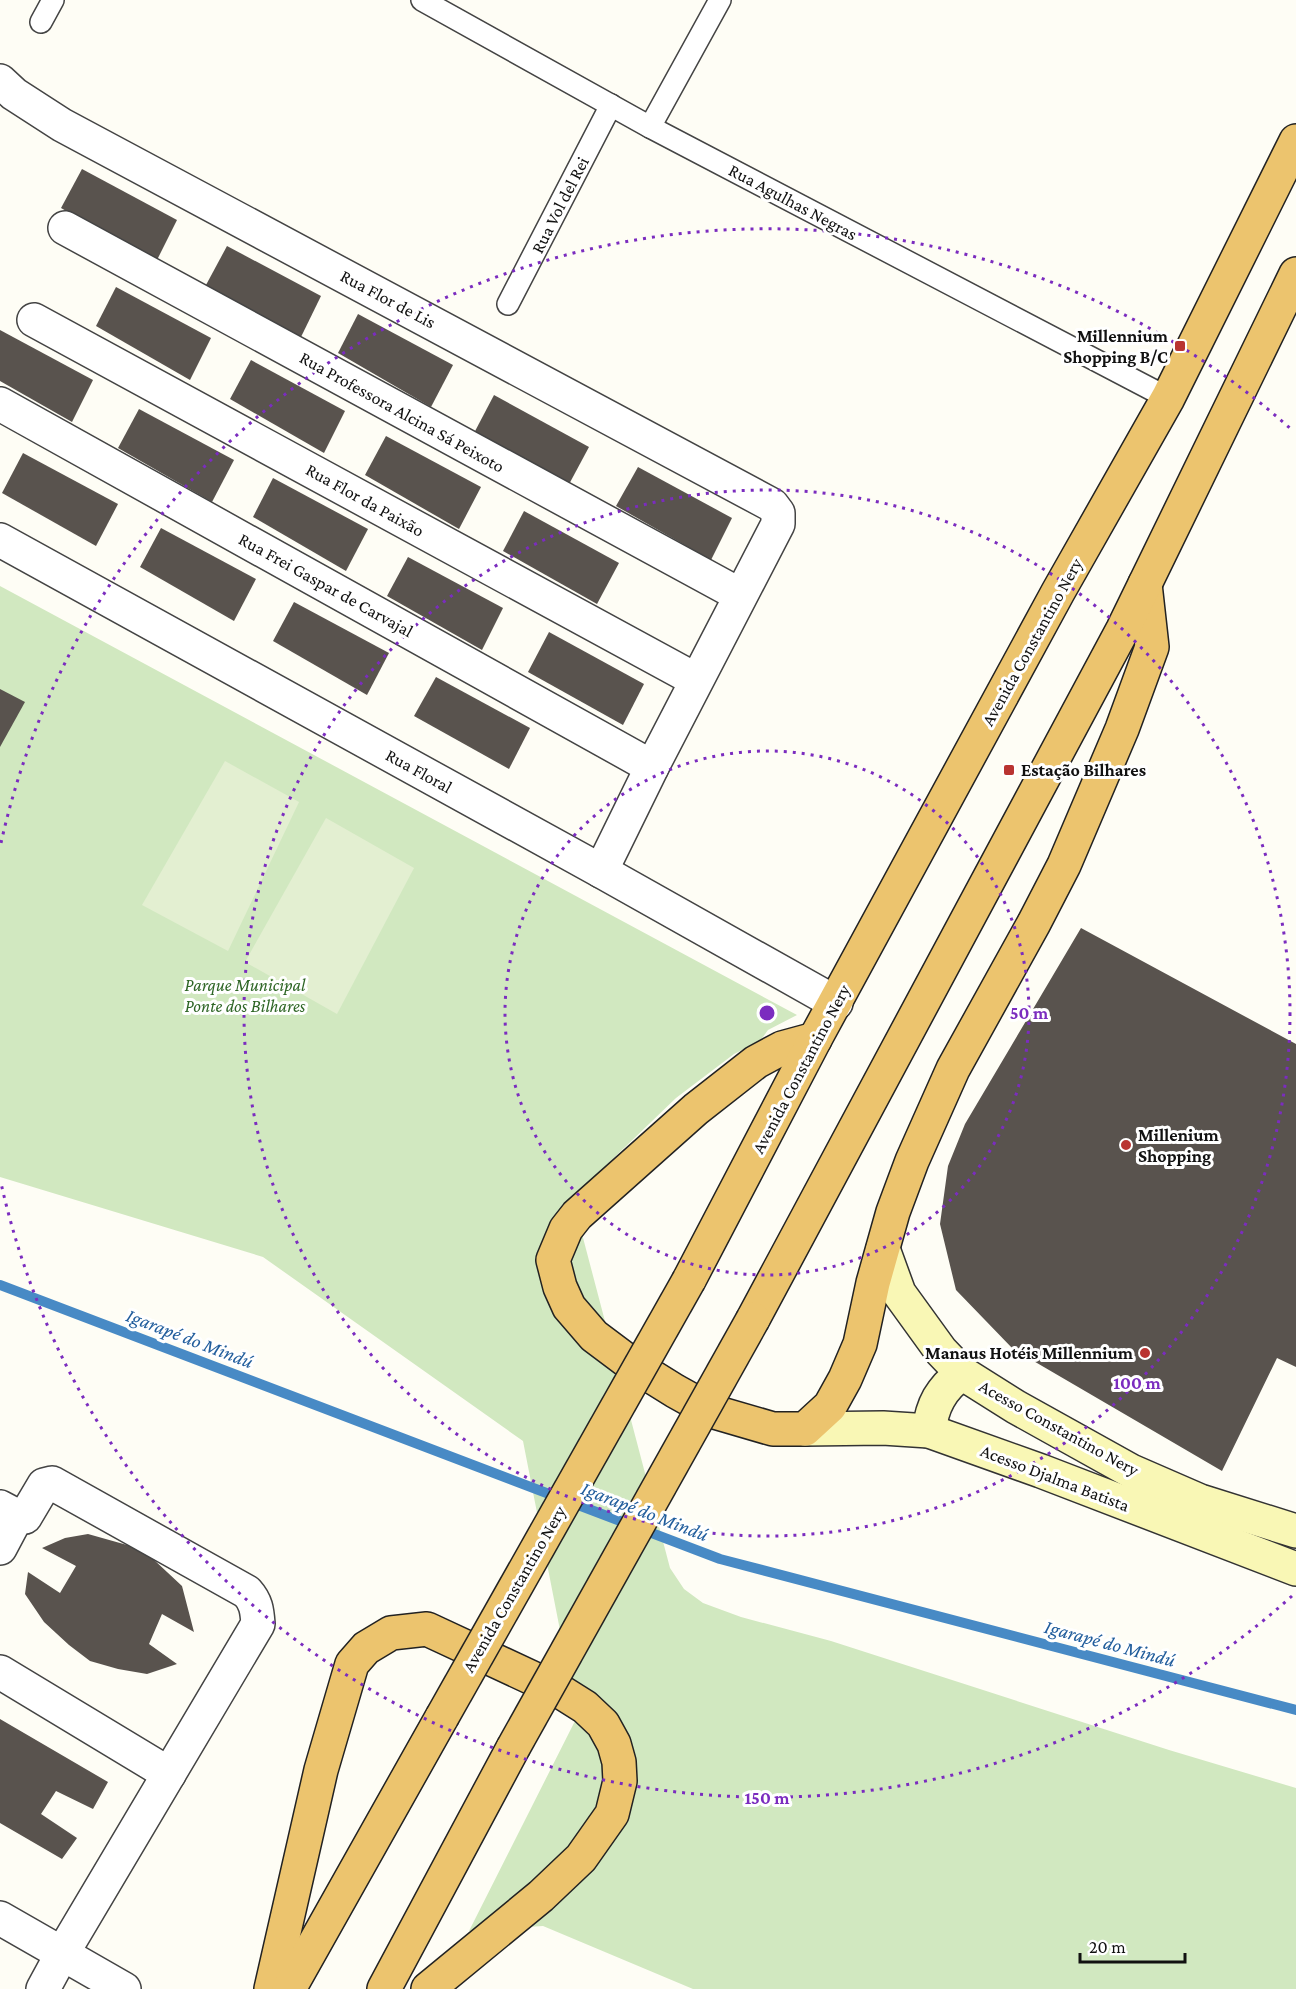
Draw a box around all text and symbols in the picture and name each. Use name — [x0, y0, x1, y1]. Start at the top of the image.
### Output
street label: Rua Vol del Rei — [527, 153, 593, 257]
street label: Rua Agulhas Negras — [725, 160, 861, 244]
street label: Rua Flor de Lis — [337, 266, 439, 332]
place label: Millennium Shopping B/C — [1063, 326, 1169, 367]
marker: Millennium Shopping B/C — [1173, 339, 1187, 353]
street label: Rua Professora Alcina Sá Peixoto — [296, 347, 508, 477]
street label: Rua Flor da Paixão — [302, 459, 428, 541]
street label: Rua Frei Gaspar de Carvajal — [235, 529, 417, 642]
street label: Avenida Constantino Nery — [978, 554, 1087, 729]
street label: Rua Floral — [382, 745, 456, 797]
place label: Estação Bilhares — [1021, 760, 1146, 780]
marker: Estação Bilhares — [1002, 763, 1016, 777]
park label: Parque Municipal Ponte dos Bilhares — [185, 975, 306, 1016]
street label: Avenida Constantino Nery — [748, 980, 854, 1157]
centre of rings — [757, 1003, 777, 1023]
text: 50 m — [1010, 1003, 1049, 1023]
place label: Millenium Shopping — [1138, 1125, 1219, 1166]
marker: Millenium Shopping — [1119, 1138, 1133, 1152]
water label: Igarapé do Mindú — [123, 1304, 257, 1373]
place label: Manaus Hotéis Millennium — [925, 1343, 1134, 1363]
marker: Manaus Hotéis Millennium — [1138, 1346, 1152, 1360]
text: 100 m — [1113, 1373, 1161, 1393]
street label: Acesso Constantino Nery — [976, 1376, 1143, 1480]
street label: Acesso Djalma Batista — [977, 1440, 1132, 1517]
water label: Igarapé do Mindú — [578, 1477, 712, 1546]
street label: Avenida Constantino Nery — [458, 1502, 570, 1676]
water label: Igarapé do Mindú — [1042, 1615, 1178, 1672]
text: 150 m — [744, 1788, 790, 1808]
scale bar — [1080, 1926, 1185, 1964]
text: 20 m — [1089, 1937, 1126, 1957]

